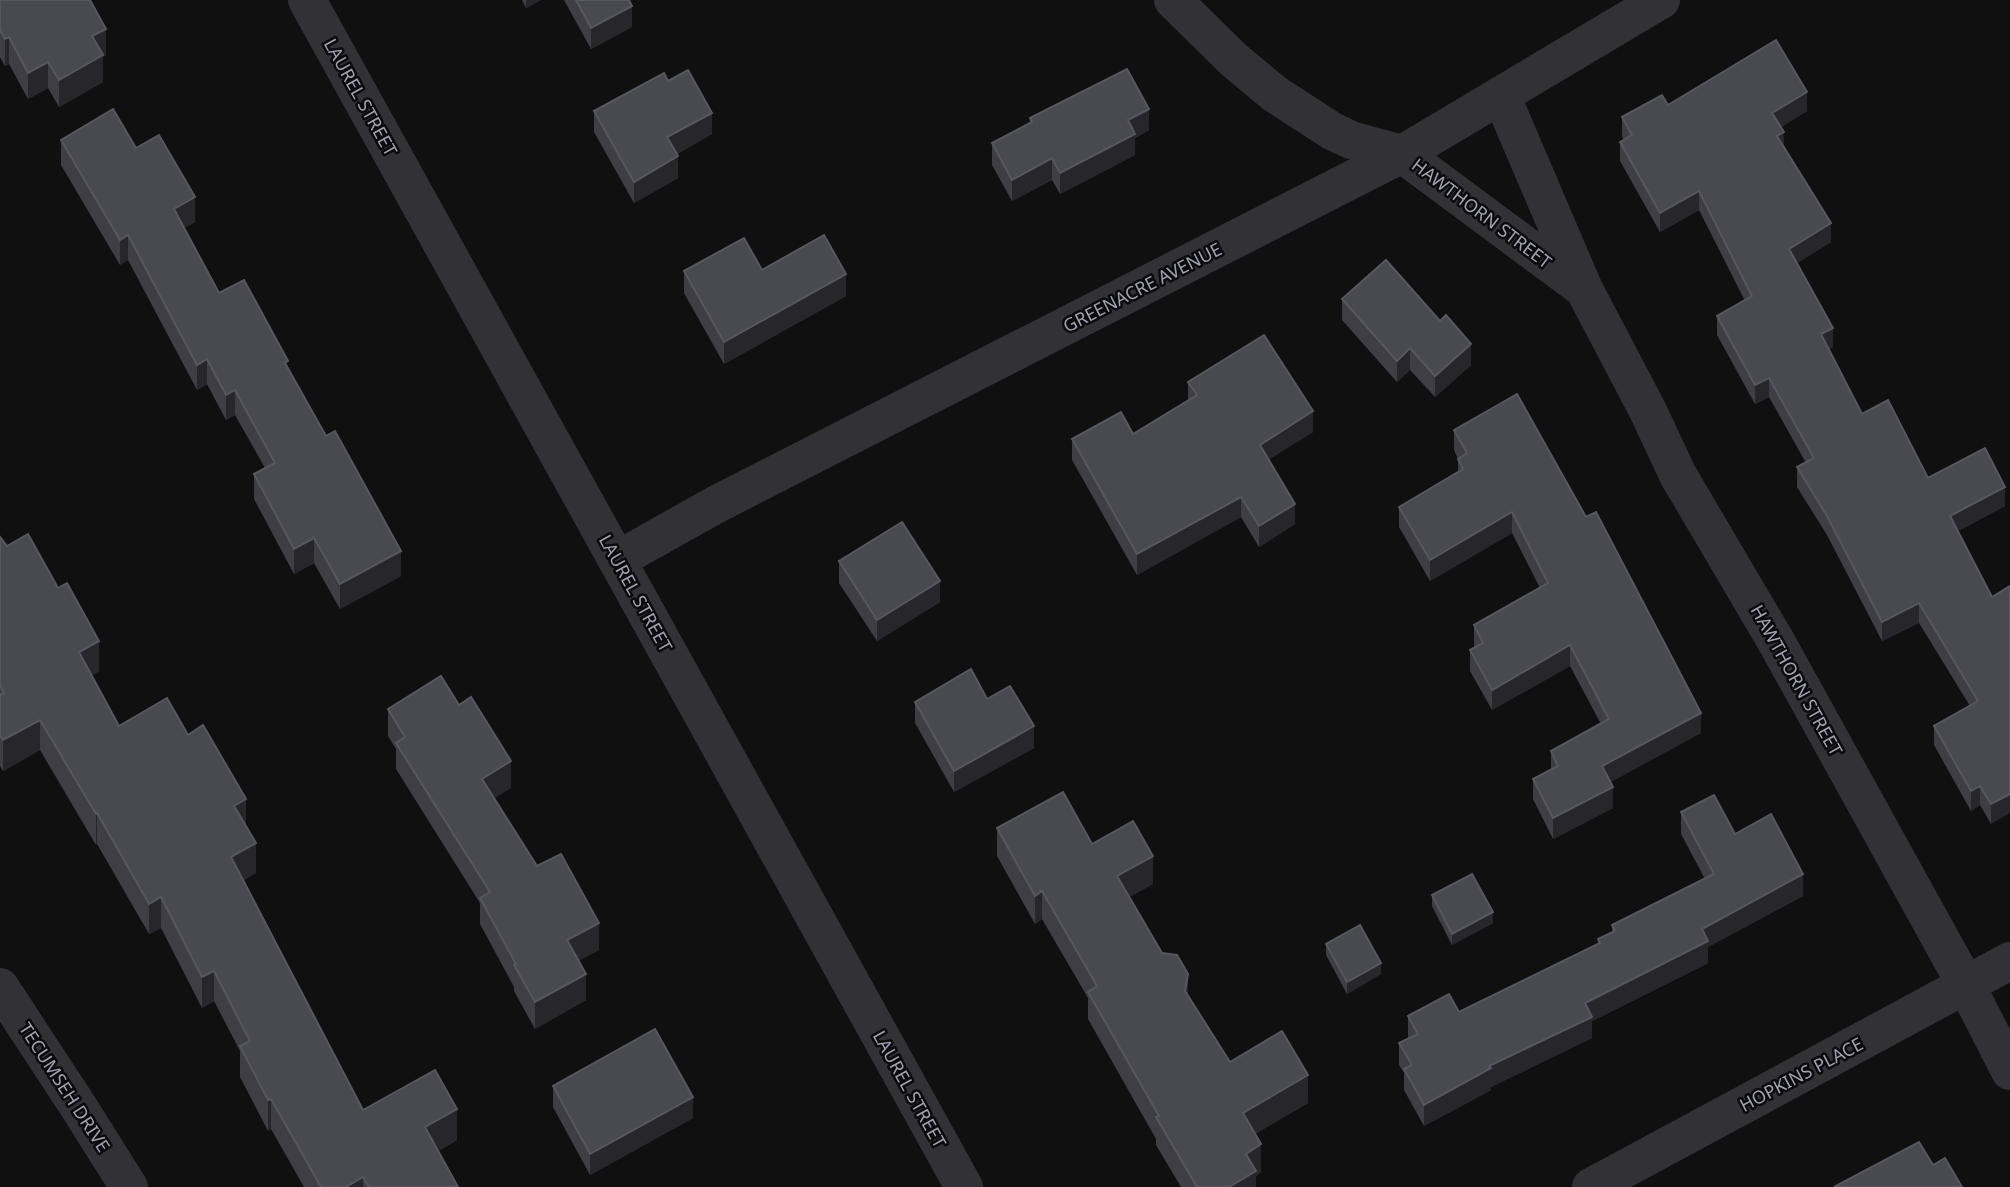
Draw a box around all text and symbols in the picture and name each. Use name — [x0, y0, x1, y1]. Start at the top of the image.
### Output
street label: LAUREL STREET — [319, 34, 403, 160]
street label: HAWTHORN STREET — [1407, 153, 1557, 273]
street label: GREENACRE AVENUE — [1059, 237, 1225, 337]
street label: LAUREL STREET — [594, 530, 678, 656]
street label: HAWTHORN STREET — [1746, 600, 1848, 760]
street label: TECUMSEH DRIVE — [14, 1018, 116, 1156]
street label: LAUREL STREET — [868, 1026, 952, 1152]
street label: HOPKINS PLACE — [1735, 1031, 1867, 1117]

